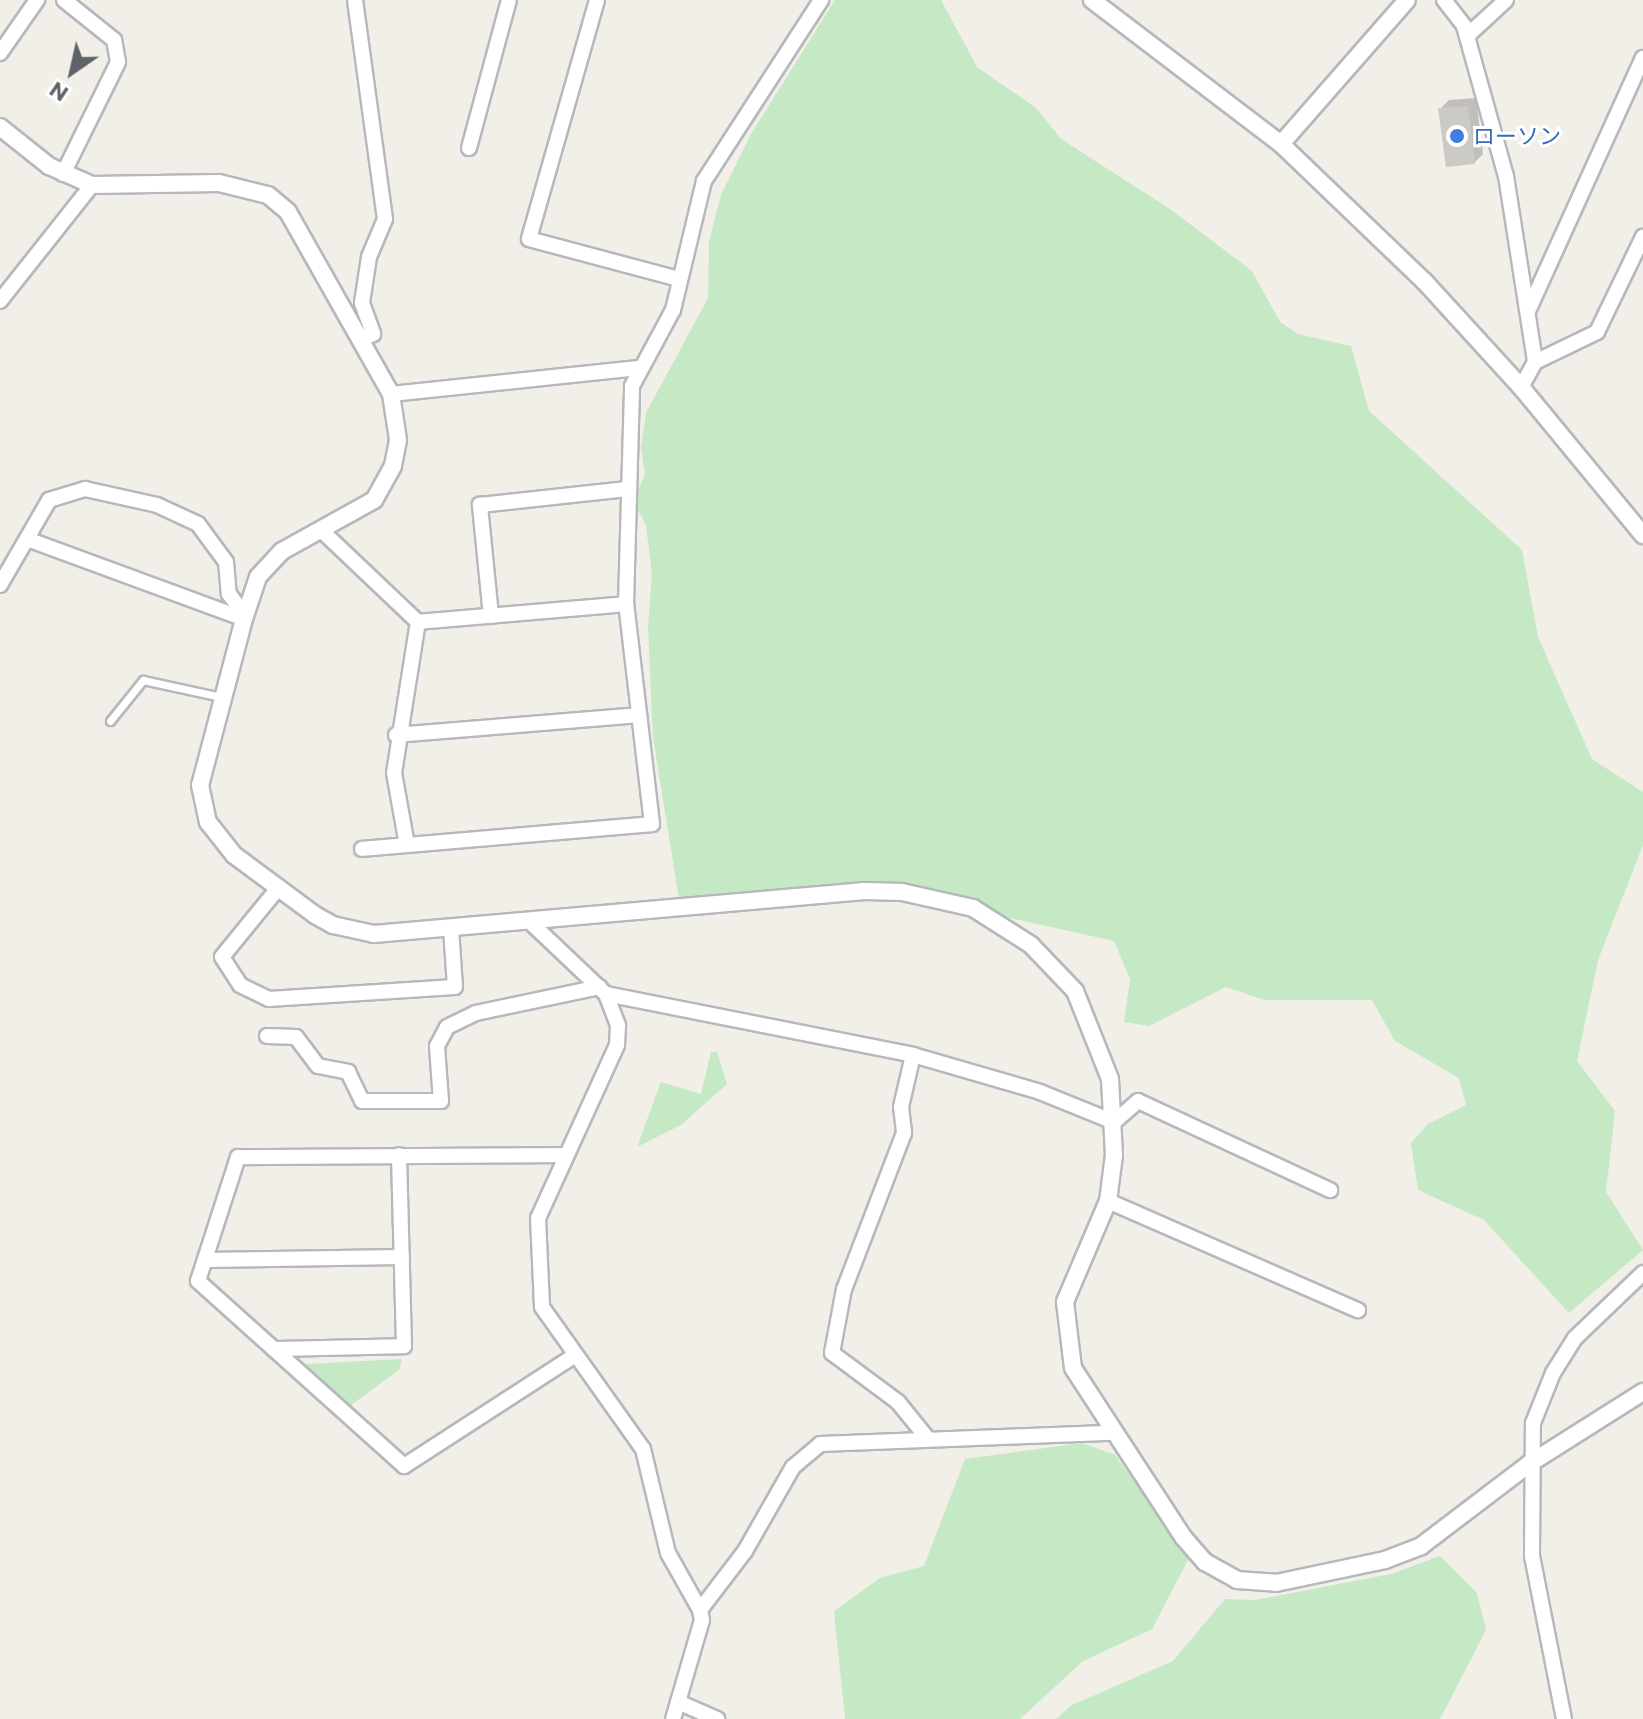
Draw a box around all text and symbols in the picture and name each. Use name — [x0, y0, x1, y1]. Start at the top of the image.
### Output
north arrow — [32, 32, 112, 112]
text: N — [44, 77, 73, 108]
place label: ローソン — [1473, 123, 1561, 149]
marker: ローソン — [1448, 127, 1466, 145]

